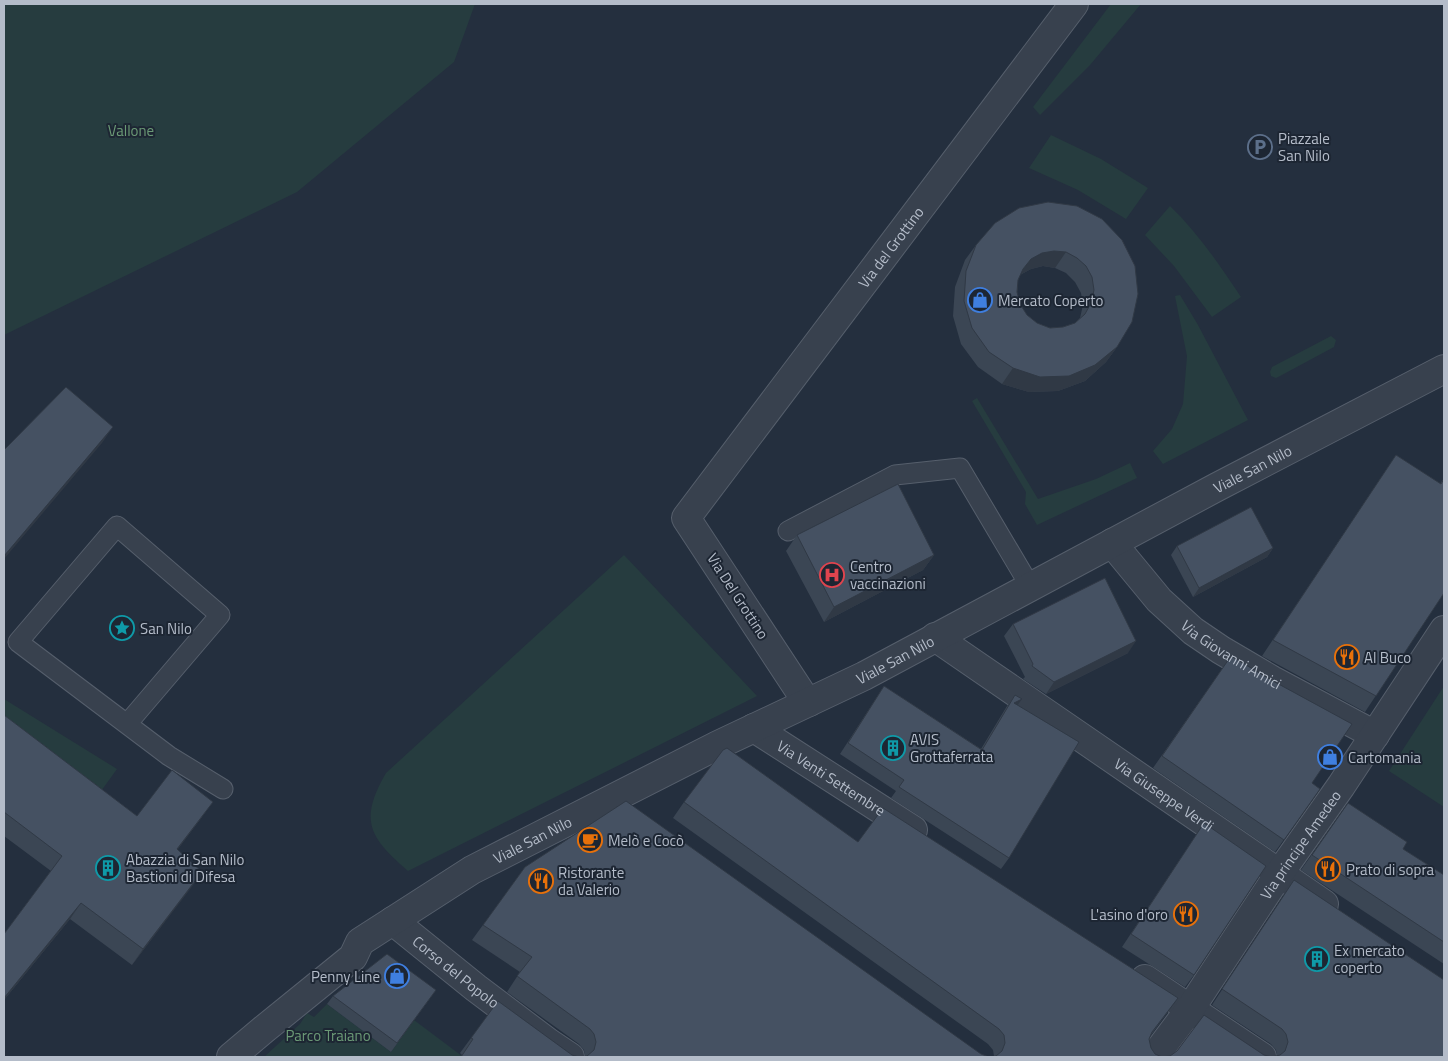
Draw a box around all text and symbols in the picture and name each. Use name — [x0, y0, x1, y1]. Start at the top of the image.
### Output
park label: Vallone — [108, 119, 154, 142]
place label: Piazzale San Nilo — [1278, 127, 1330, 167]
parking icon: Piazzale San Nilo — [1247, 134, 1273, 160]
street label: Via del Grottino — [852, 201, 929, 293]
shop icon: Mercato Coperto — [967, 287, 993, 313]
place label: Mercato Coperto — [998, 289, 1104, 312]
street label: Viale San Nilo — [1209, 439, 1296, 499]
street label: Via Del Grottino — [701, 548, 775, 644]
place label: Centro vaccinazioni — [850, 555, 926, 595]
hospital icon: Centro vaccinazioni — [819, 562, 845, 588]
street label: Via Giovanni Amici — [1176, 614, 1286, 695]
place icon: San Nilo — [109, 615, 135, 641]
place label: San Nilo — [140, 617, 192, 640]
street label: Viale San Nilo — [852, 629, 938, 690]
restaurant icon: Al Buco — [1334, 644, 1360, 670]
place label: Al Buco — [1364, 646, 1411, 669]
place label: AVIS Grottaferrata — [910, 728, 994, 768]
street label: Via Venti Settembre — [772, 734, 890, 821]
building icon: AVIS Grottaferrata — [880, 735, 906, 761]
shop icon: Cartomania — [1317, 744, 1343, 770]
place label: Cartomania — [1348, 746, 1421, 769]
street label: Via Giuseppe Verdi — [1110, 752, 1219, 837]
street label: Via principe Amedeo — [1254, 785, 1346, 904]
street label: Viale San Nilo — [489, 810, 576, 869]
cafe icon: Melò e Cocò — [577, 827, 603, 853]
place label: Melò e Cocò — [608, 829, 684, 852]
place label: Abazzia di San Nilo Bastioni di Difesa — [126, 848, 245, 888]
building icon: Abazzia di San Nilo Bastioni di Difesa — [95, 855, 121, 881]
restaurant icon: Prato di sopra — [1315, 856, 1341, 882]
place label: Prato di sopra — [1346, 858, 1435, 881]
place label: Ristorante da Valerio — [558, 861, 624, 901]
restaurant icon: Ristorante da Valerio — [528, 868, 554, 894]
restaurant icon: L'asino d'oro — [1173, 901, 1199, 927]
place label: L'asino d'oro — [1090, 903, 1168, 926]
street label: Corso del Popolo — [408, 930, 505, 1014]
place label: Ex mercato coperto — [1334, 939, 1405, 979]
building icon: Ex mercato coperto — [1304, 946, 1330, 972]
shop icon: Penny Line — [384, 963, 410, 989]
place label: Penny Line — [311, 965, 380, 988]
park label: Parco Traiano — [285, 1024, 371, 1047]

